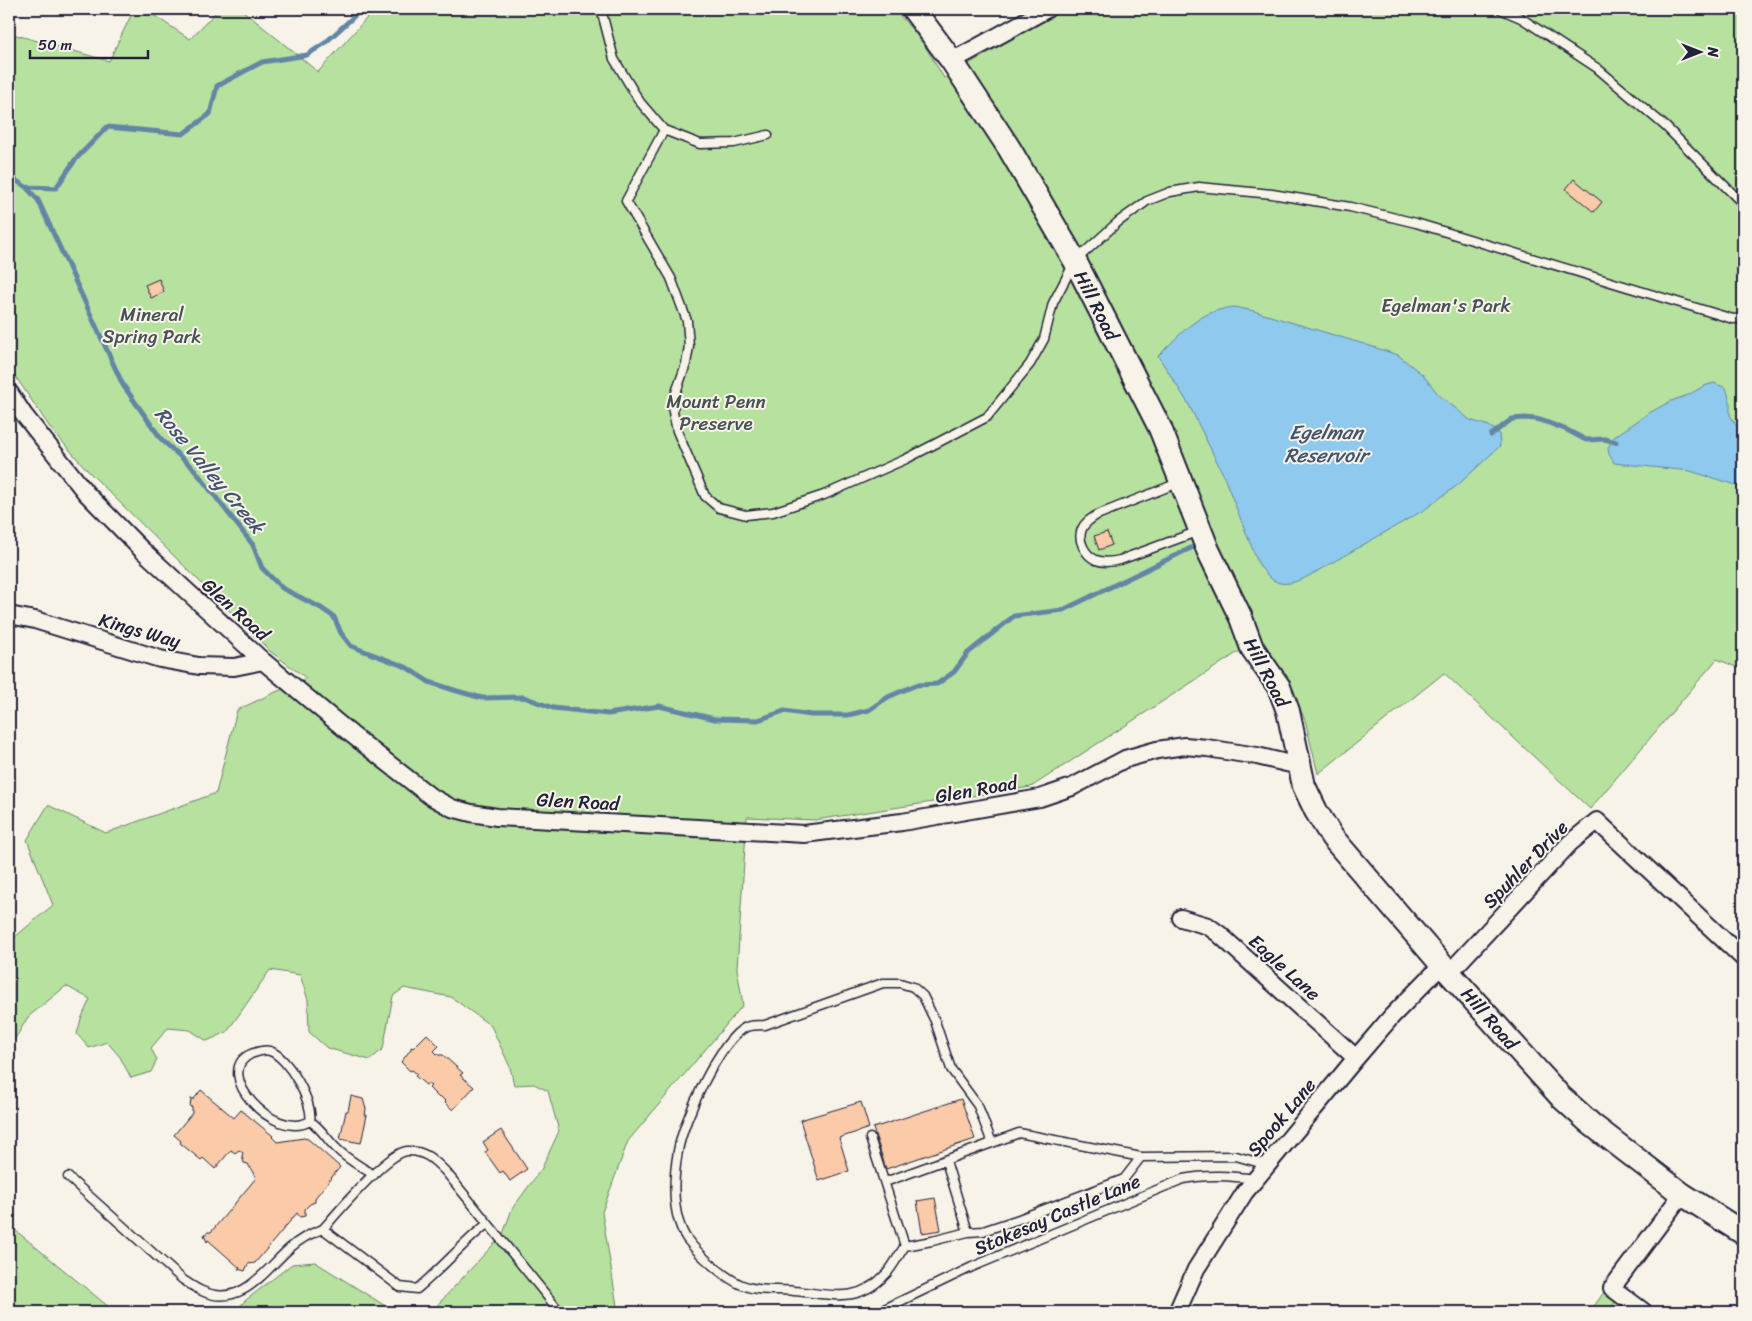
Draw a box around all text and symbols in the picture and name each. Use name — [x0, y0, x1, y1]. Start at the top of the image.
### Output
scale bar — [30, 28, 148, 60]
north arrow — [1674, 28, 1724, 78]
text: 50 m — [38, 32, 73, 58]
text: N — [1700, 46, 1725, 57]
street label: Hill Road — [1065, 264, 1129, 348]
park label: Egelman's Park — [1381, 289, 1512, 322]
park label: Mineral Spring Park — [103, 298, 201, 353]
park label: Mount Penn Preserve — [666, 385, 766, 440]
water label: Rose Valley Creek — [146, 399, 274, 543]
water label: Egelman Reservoir — [1284, 415, 1371, 473]
street label: Glen Road — [194, 569, 279, 651]
street label: Kings Way — [95, 603, 185, 658]
street label: Hill Road — [1234, 631, 1300, 715]
street label: Glen Road — [932, 766, 1022, 813]
street label: Glen Road — [536, 783, 622, 820]
street label: Spuhler Drive — [1474, 812, 1577, 916]
street label: Eagle Lane — [1241, 926, 1329, 1009]
street label: Hill Road — [1453, 979, 1528, 1059]
street label: Spook Lane — [1238, 1070, 1325, 1164]
street label: Stokesay Castle Lane — [969, 1164, 1146, 1264]

